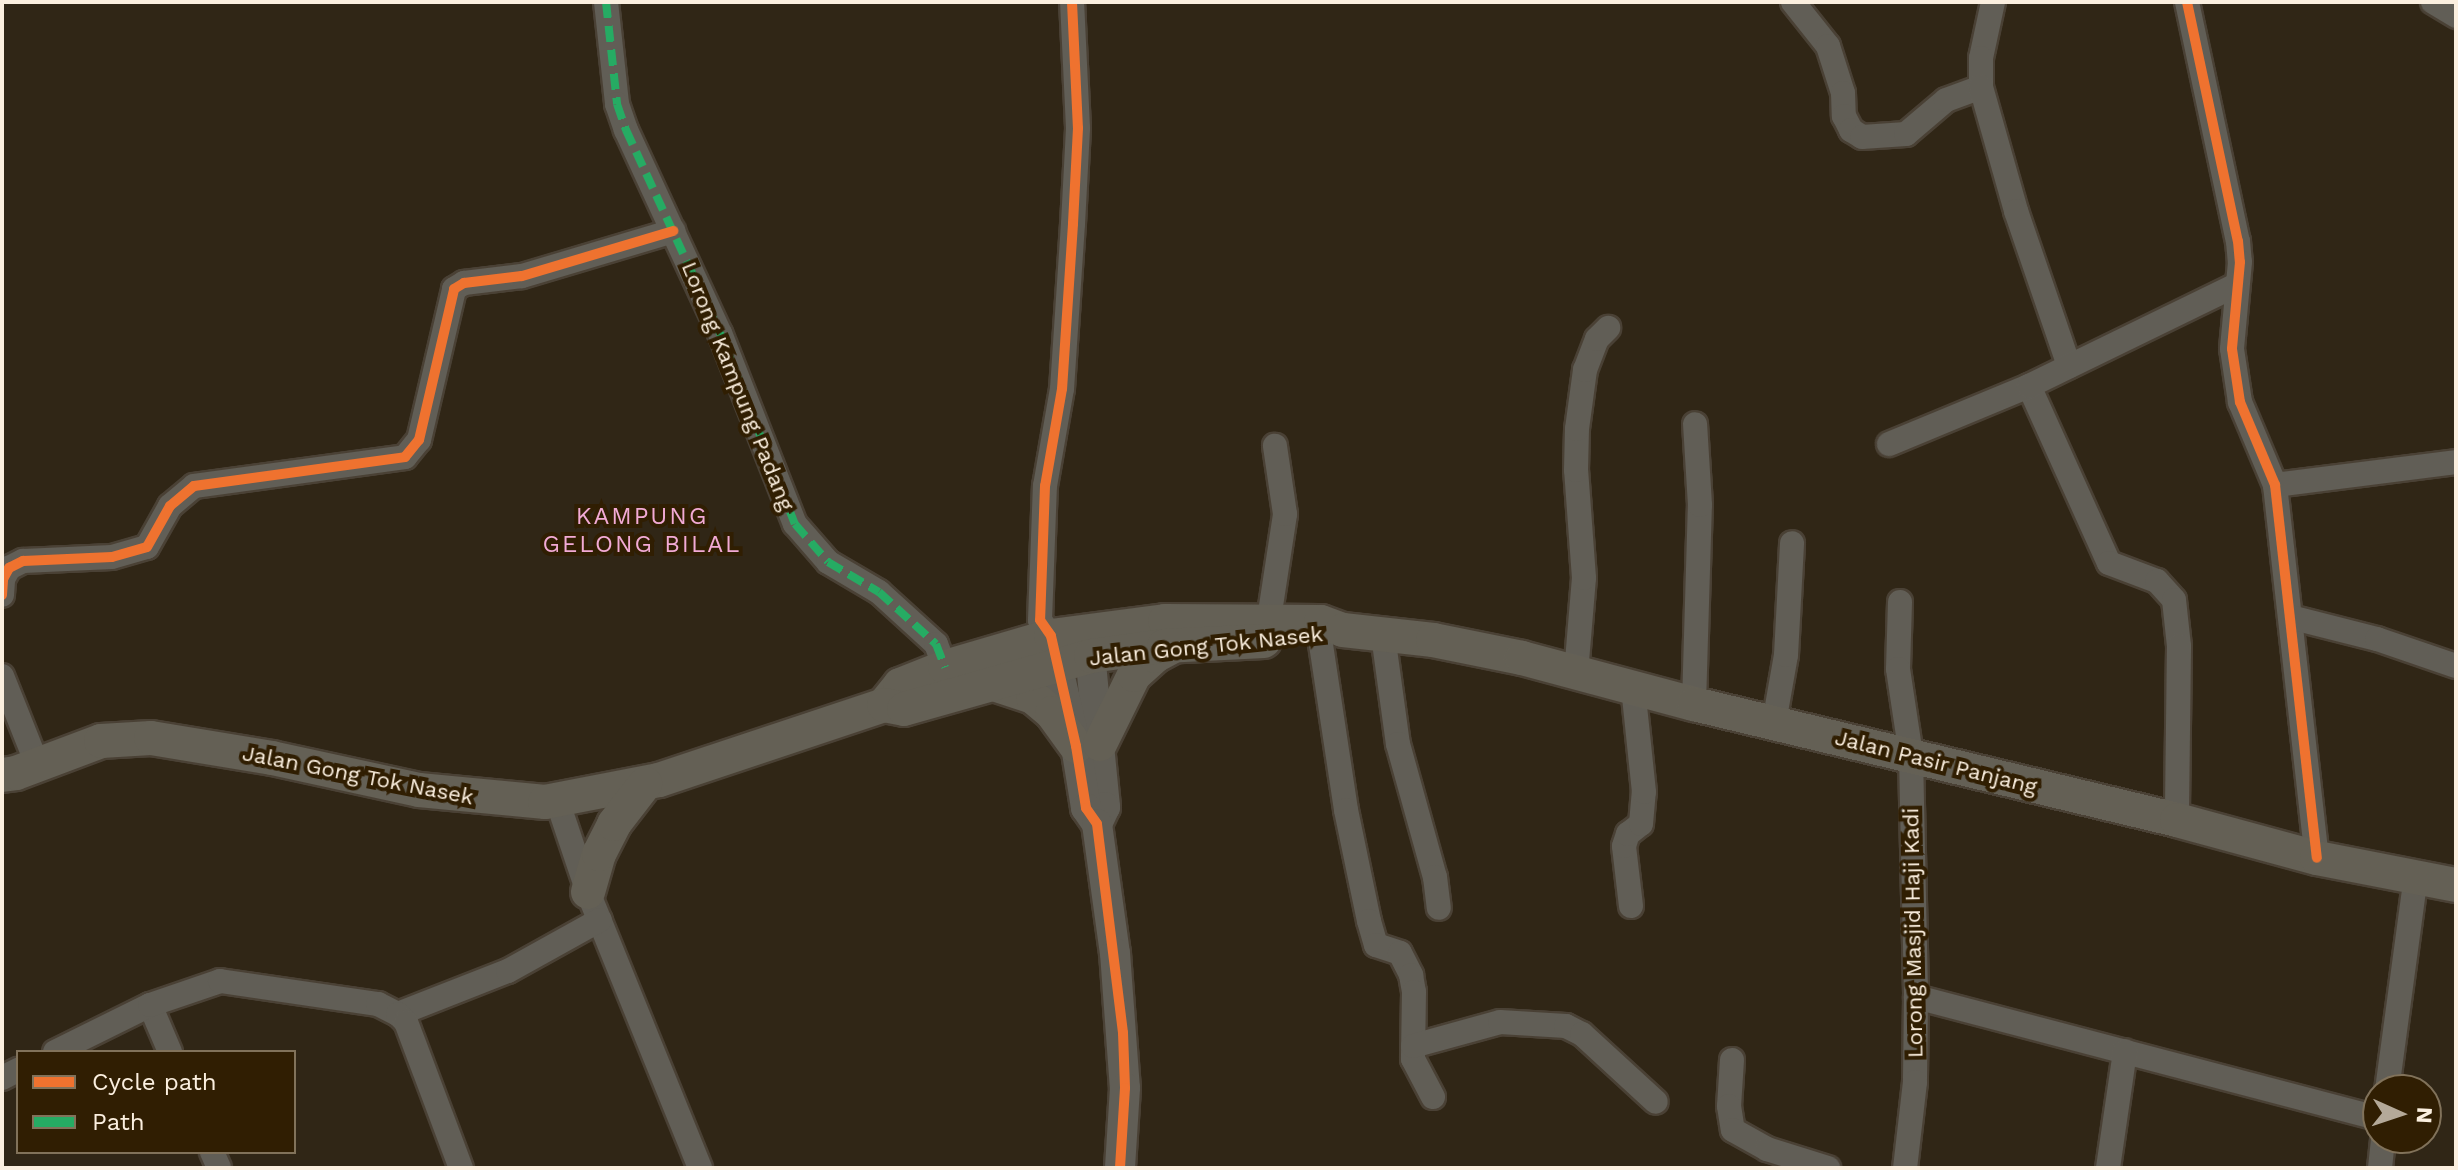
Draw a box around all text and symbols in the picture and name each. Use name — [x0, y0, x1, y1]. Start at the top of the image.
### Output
street label: Lorong Kampung Padang — [676, 258, 800, 514]
district label: KAMPUNG GELONG BILAL — [543, 503, 741, 559]
street label: Jalan Gong Tok Nasek — [1087, 621, 1325, 671]
street label: Jalan Pasir Panjang — [1832, 724, 2040, 800]
street label: Jalan Gong Tok Nasek — [240, 740, 476, 810]
street label: Lorong Masjid Haji Kadi — [1898, 808, 1928, 1058]
legend — [16, 1050, 296, 1154]
text: Cycle path — [92, 1068, 217, 1096]
north arrow — [2362, 1074, 2442, 1154]
text: N — [2412, 1106, 2437, 1124]
text: Path — [92, 1108, 145, 1136]

